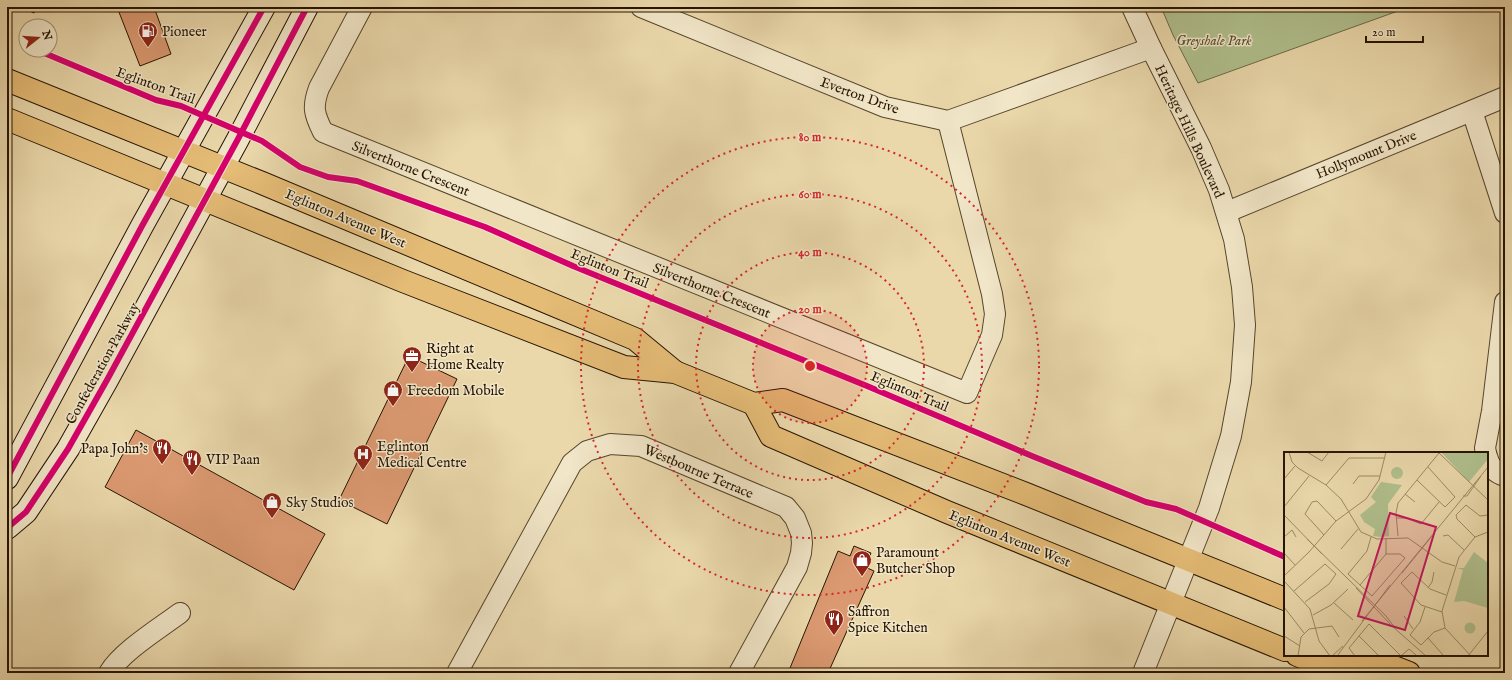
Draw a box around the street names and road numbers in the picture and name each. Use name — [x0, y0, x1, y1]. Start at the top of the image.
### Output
street label: Heritage Hills Boulevard — [1150, 62, 1228, 202]
street label: Eglinton Trail — [114, 63, 198, 109]
street label: Everton Drive — [818, 73, 902, 119]
street label: Hollymount Drive — [1313, 126, 1420, 183]
street label: Silverthorne Crescent — [349, 137, 472, 201]
street label: Eglinton Avenue West — [282, 185, 409, 253]
street label: Eglinton Trail — [568, 245, 652, 293]
street label: Silverthorne Crescent — [650, 259, 773, 323]
street label: Confederation Parkway — [62, 299, 144, 428]
street label: Eglinton Trail — [868, 367, 951, 416]
street label: Westbourne Terrace — [641, 441, 757, 503]
street label: Eglinton Avenue West — [946, 506, 1073, 572]

